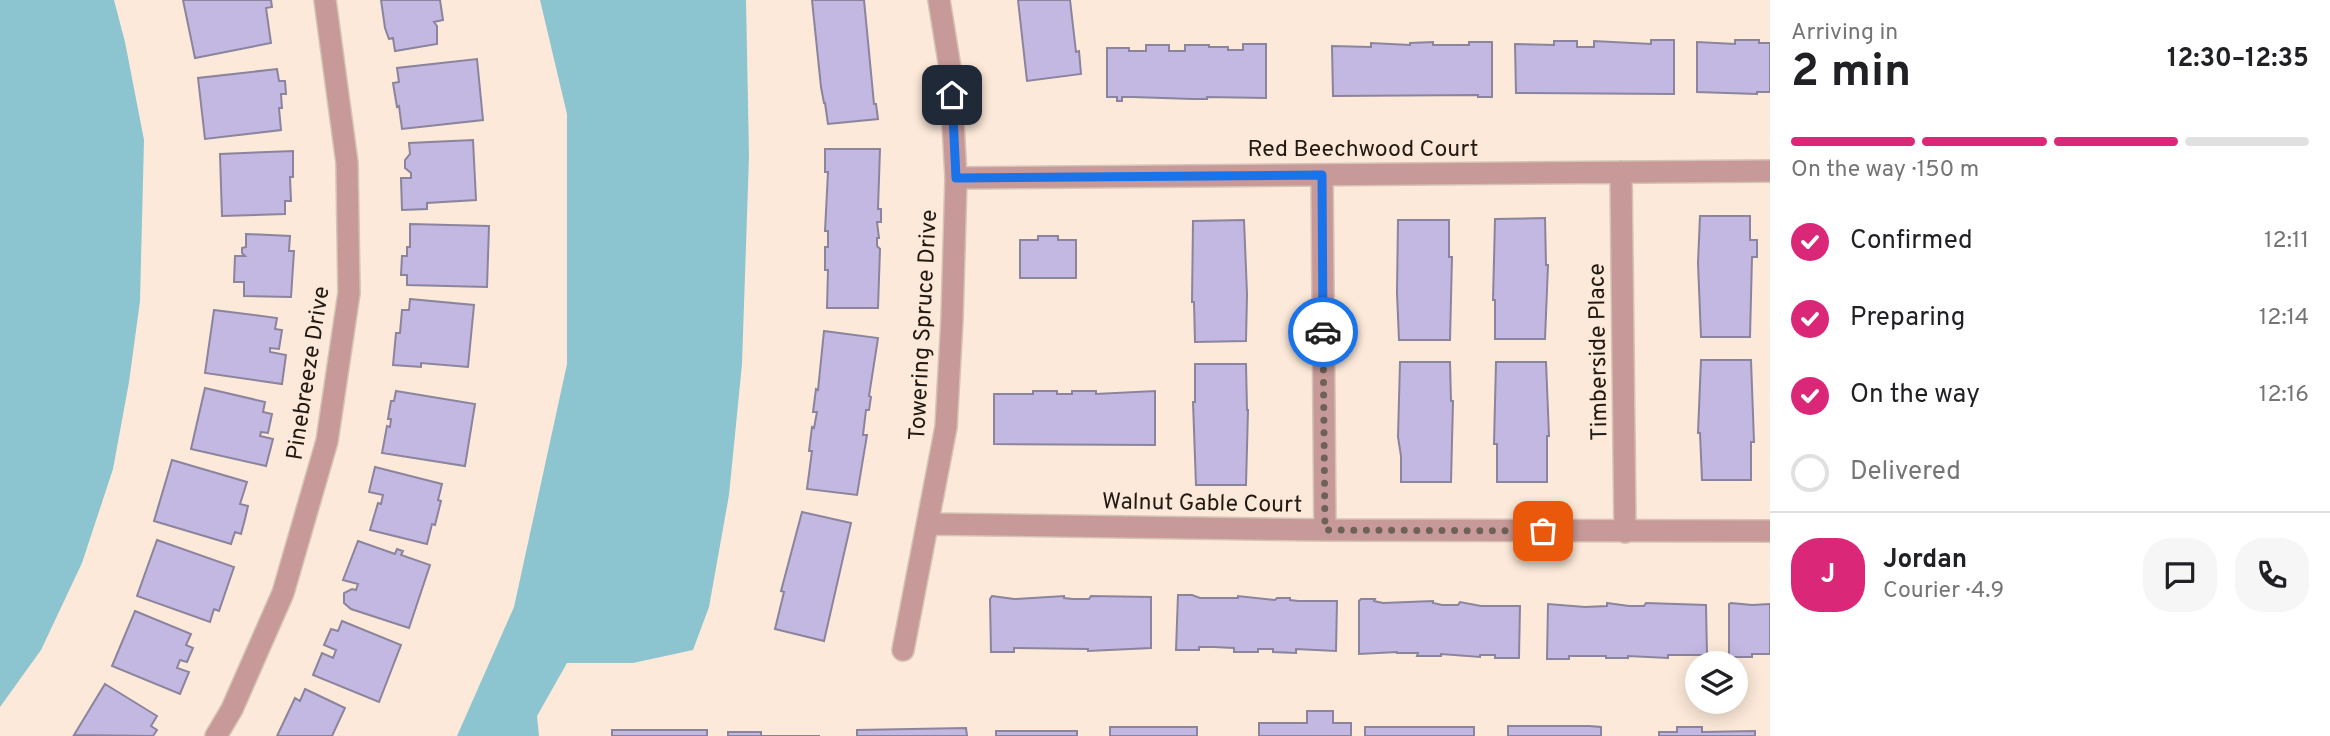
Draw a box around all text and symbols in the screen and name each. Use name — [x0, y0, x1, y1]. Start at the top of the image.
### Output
text: Arriving in — [1791, 19, 1898, 48]
text: 12:30–12:35 — [2167, 43, 2309, 76]
text: 2 min — [1791, 44, 1911, 103]
pin — [922, 65, 982, 125]
icon: home — [933, 76, 971, 114]
street label: Red Beechwood Court — [1248, 136, 1478, 165]
text: On the way · 150 m — [1791, 156, 1979, 185]
street label: Towering Spruce Drive — [904, 209, 945, 441]
icon: check — [1791, 223, 1829, 261]
text: Confirmed — [1850, 225, 1973, 258]
text: 12:11 — [2264, 227, 2309, 256]
street label: Timberside Place — [1583, 263, 1616, 441]
street label: Pinebreeze Drive — [281, 284, 338, 462]
courier — [1288, 297, 1358, 367]
icon: check — [1791, 300, 1829, 338]
text: Preparing — [1850, 302, 1965, 335]
text: 12:14 — [2259, 304, 2309, 333]
icon: car — [1304, 313, 1342, 351]
icon: check — [1791, 377, 1829, 415]
text: On the way — [1850, 379, 1980, 412]
text: 12:16 — [2259, 381, 2309, 410]
text: Delivered — [1850, 456, 1961, 489]
street label: Walnut Gable Court — [1101, 488, 1302, 521]
pin — [1513, 501, 1573, 561]
icon: bag — [1524, 512, 1562, 550]
button: chat — [2143, 538, 2217, 612]
button: phone — [2235, 538, 2309, 612]
text: Jordan — [1883, 544, 1967, 577]
text: J — [1821, 559, 1835, 592]
text: Courier · 4.9 — [1883, 577, 2004, 606]
map controls — [1685, 651, 1748, 714]
button: layers — [1685, 651, 1748, 714]

